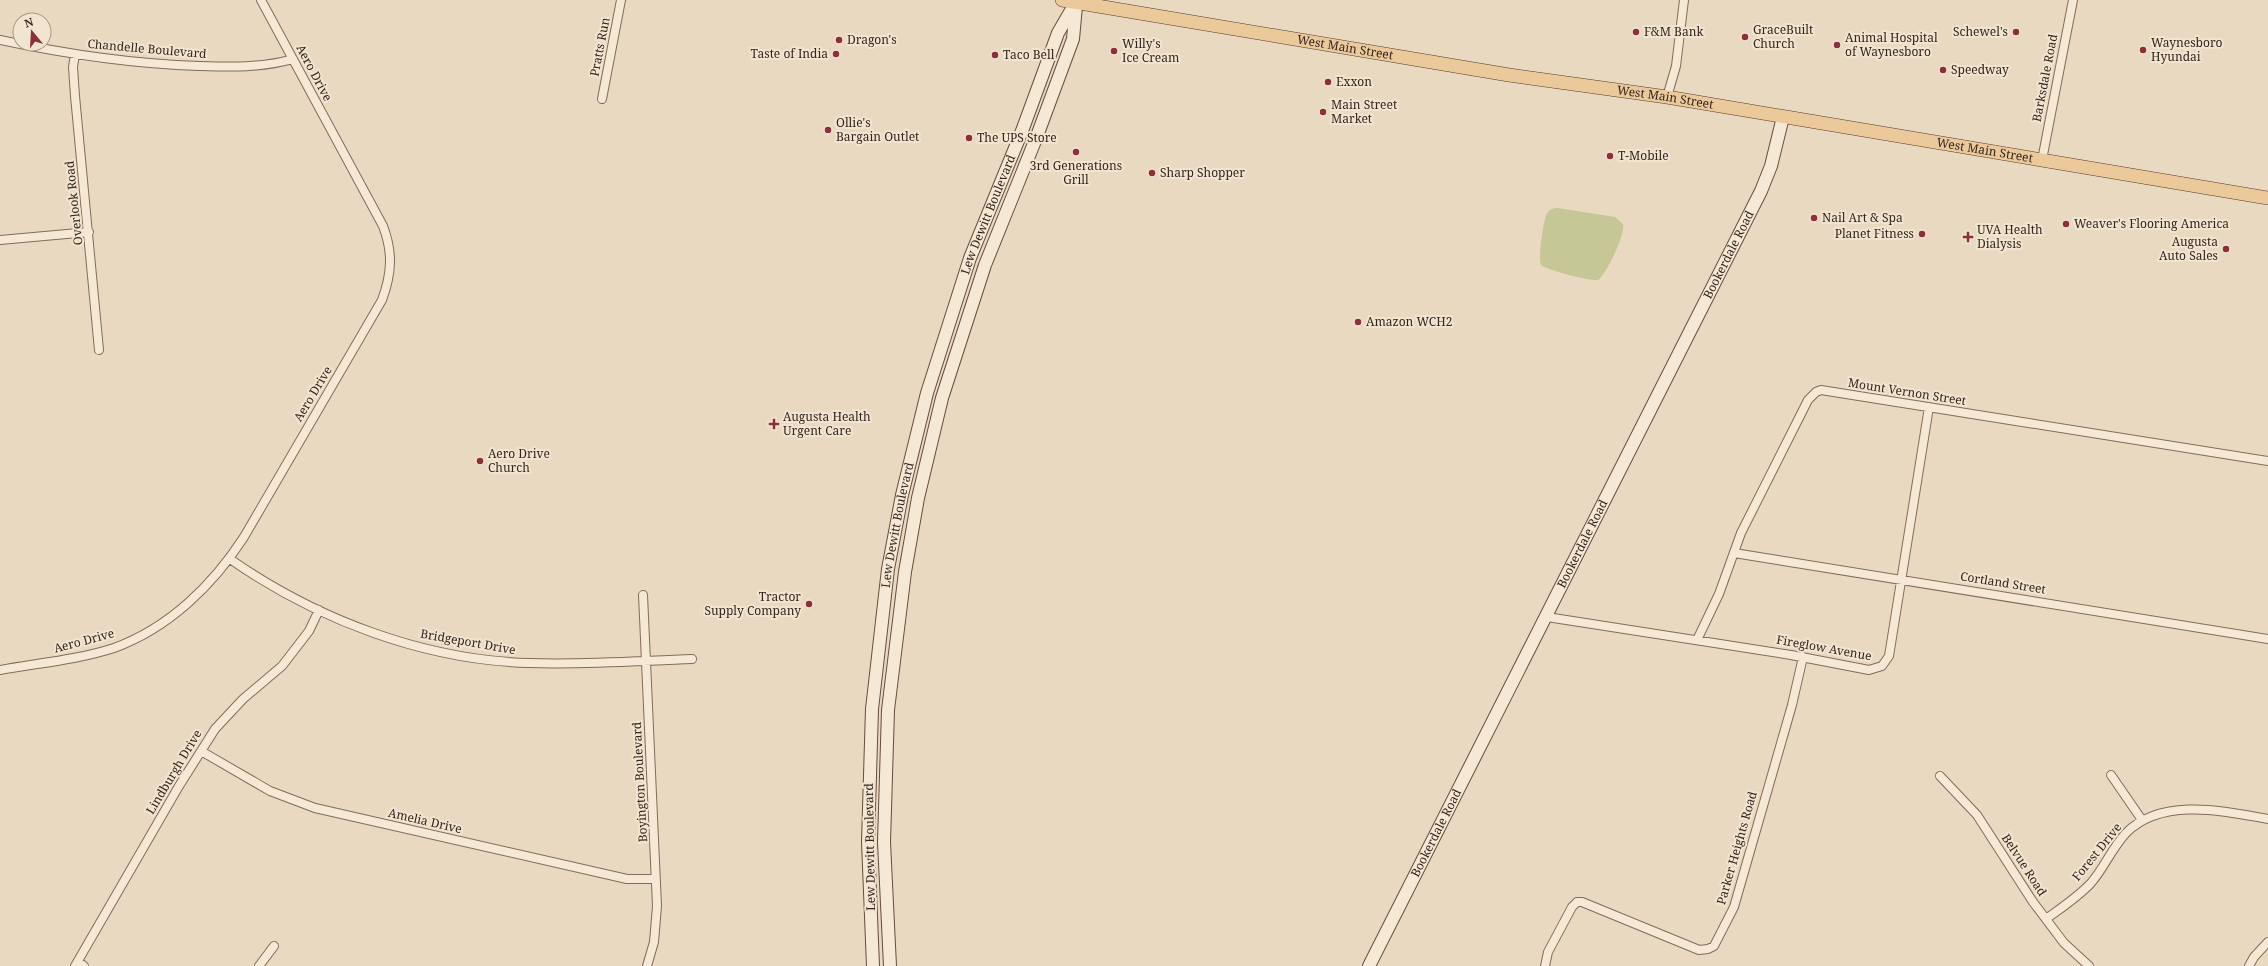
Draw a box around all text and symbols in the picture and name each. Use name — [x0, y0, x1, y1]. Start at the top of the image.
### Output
north arrow — [12, 12, 52, 52]
text: N — [22, 13, 36, 30]
street label: Pratts Run — [585, 16, 614, 78]
place label: GraceBuilt Church — [1753, 21, 1813, 52]
place label: F&M Bank — [1644, 23, 1704, 40]
place label: Schewel's — [1953, 23, 2008, 40]
marker: F&M Bank — [1631, 27, 1641, 37]
marker: Schewel's — [2011, 27, 2021, 37]
place label: Animal Hospital of Waynesboro — [1845, 29, 1938, 60]
place label: Dragon's — [847, 31, 897, 48]
street label: West Main Street — [1296, 31, 1395, 63]
marker: GraceBuilt Church — [1740, 32, 1750, 42]
street label: Barksdale Road — [2028, 32, 2061, 123]
place label: Waynesboro Hyundai — [2151, 34, 2223, 65]
street label: Chandelle Boulevard — [87, 35, 208, 62]
marker: Dragon's — [834, 35, 844, 45]
place label: Willy's Ice Cream — [1122, 35, 1179, 66]
marker: Animal Hospital of Waynesboro — [1832, 40, 1842, 50]
street label: Aero Drive — [292, 41, 336, 104]
place label: Taste of India — [750, 45, 828, 62]
marker: Waynesboro Hyundai — [2138, 45, 2148, 55]
place label: Taco Bell — [1003, 46, 1055, 63]
marker: Willy's Ice Cream — [1109, 46, 1119, 56]
marker: Taste of India — [831, 49, 841, 59]
marker: Taco Bell — [990, 50, 1000, 60]
place label: Speedway — [1951, 61, 2009, 78]
marker: Speedway — [1938, 65, 1948, 75]
place label: Exxon — [1336, 73, 1372, 90]
marker: Exxon — [1323, 77, 1333, 87]
street label: West Main Street — [1616, 81, 1715, 113]
place label: Main Street Market — [1331, 96, 1397, 127]
marker: Main Street Market — [1318, 107, 1328, 117]
place label: Ollie's Bargain Outlet — [836, 114, 919, 145]
marker: Ollie's Bargain Outlet — [823, 125, 833, 135]
place label: The UPS Store — [977, 129, 1057, 146]
marker: The UPS Store — [964, 133, 974, 143]
street label: West Main Street — [1935, 133, 2034, 166]
marker: 3rd Generations Grill — [1071, 147, 1081, 157]
place label: T-Mobile — [1618, 147, 1669, 164]
marker: T-Mobile — [1605, 151, 1615, 161]
street label: Lew Dewitt Boulevard — [956, 152, 1020, 277]
place label: 3rd Generations Grill — [1030, 157, 1122, 188]
street label: Overlook Road — [61, 159, 86, 246]
place label: Sharp Shopper — [1160, 164, 1245, 181]
marker: Sharp Shopper — [1147, 168, 1157, 178]
street label: Bookerdale Road — [1699, 207, 1758, 302]
place label: Nail Art & Spa — [1822, 209, 1903, 226]
marker: Nail Art & Spa — [1809, 213, 1819, 223]
place label: Weaver's Flooring America — [2074, 215, 2229, 232]
marker: Weaver's Flooring America — [2061, 219, 2071, 229]
place label: UVA Health Dialysis — [1977, 221, 2043, 252]
place label: Planet Fitness — [1835, 225, 1914, 242]
marker: Planet Fitness — [1917, 229, 1927, 239]
marker: UVA Health Dialysis — [1962, 231, 1974, 243]
place label: Augusta Auto Sales — [2159, 233, 2218, 264]
marker: Augusta Auto Sales — [2221, 244, 2231, 254]
place label: Amazon WCH2 — [1366, 313, 1452, 330]
marker: Amazon WCH2 — [1353, 317, 1363, 327]
street label: Aero Drive — [289, 363, 336, 425]
street label: Mount Vernon Street — [1847, 374, 1967, 409]
place label: Augusta Health Urgent Care — [783, 408, 871, 439]
marker: Augusta Health Urgent Care — [768, 418, 780, 430]
place label: Aero Drive Church — [488, 445, 550, 476]
marker: Aero Drive Church — [475, 456, 485, 466]
street label: Lew Dewitt Boulevard — [877, 460, 918, 589]
street label: Bookerdale Road — [1553, 496, 1612, 591]
street label: Cortland Street — [1959, 567, 2047, 598]
place label: Tractor Supply Company — [704, 588, 801, 619]
marker: Tractor Supply Company — [804, 599, 814, 609]
street label: Aero Drive — [52, 624, 116, 657]
street label: Bridgeport Drive — [419, 625, 517, 658]
street label: Fireglow Avenue — [1775, 631, 1873, 664]
street label: Boyington Boulevard — [628, 721, 651, 843]
street label: Lindburgh Drive — [142, 726, 206, 817]
street label: Lew Dewitt Boulevard — [860, 782, 879, 911]
street label: Bookerdale Road — [1406, 785, 1466, 880]
street label: Parker Heights Road — [1712, 789, 1761, 907]
street label: Amelia Drive — [387, 804, 464, 837]
street label: Forest Drive — [2068, 819, 2125, 884]
street label: Belvue Road — [1998, 830, 2051, 900]

